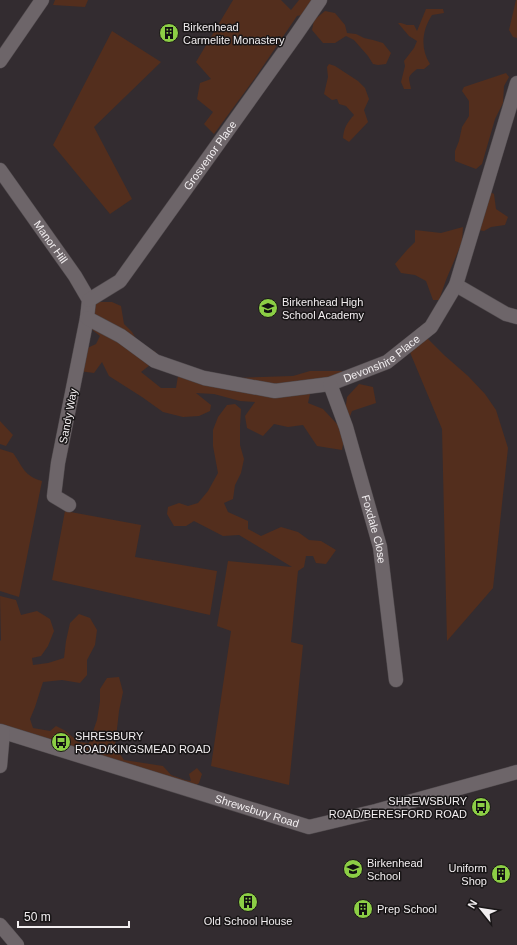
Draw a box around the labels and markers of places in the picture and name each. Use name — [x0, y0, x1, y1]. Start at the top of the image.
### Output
place label: Birkenhead Carmelite Monastery — [183, 21, 285, 46]
building icon: Birkenhead Carmelite Monastery — [158, 22, 180, 44]
place label: Birkenhead High School Academy — [282, 296, 364, 321]
school or university icon: Birkenhead High School Academy — [257, 297, 279, 319]
place label: SHRESBURY ROAD/KINGSMEAD ROAD — [75, 730, 211, 755]
bus stop icon: SHRESBURY ROAD/KINGSMEAD ROAD — [50, 731, 72, 753]
place label: SHREWSBURY ROAD/BERESFORD ROAD — [329, 795, 468, 820]
bus stop icon: SHREWSBURY ROAD/BERESFORD ROAD — [470, 796, 492, 818]
place label: Birkenhead School — [367, 857, 423, 882]
school or university icon: Birkenhead School — [342, 858, 364, 880]
place label: Uniform Shop — [448, 862, 487, 887]
building icon: Uniform Shop — [490, 863, 512, 885]
building icon: Old School House — [237, 891, 259, 913]
building icon: Prep School — [352, 898, 374, 920]
place label: Prep School — [377, 903, 437, 915]
place label: Old School House — [204, 915, 292, 927]

